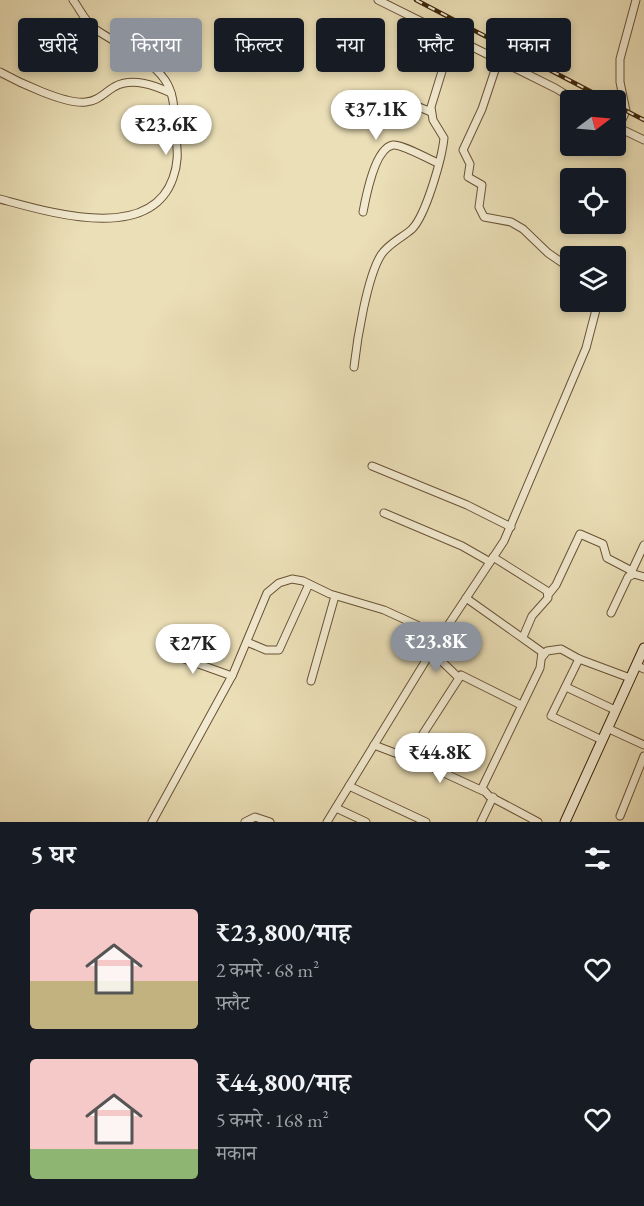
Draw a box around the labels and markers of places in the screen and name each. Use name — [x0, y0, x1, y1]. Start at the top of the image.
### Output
pin: ₹37.1K — [327, 90, 425, 141]
pin: ₹23.6K — [117, 105, 215, 156]
pin: ₹23.8K — [387, 622, 485, 673]
pin: ₹27K — [157, 624, 229, 675]
pin: ₹44.8K — [391, 733, 489, 784]

